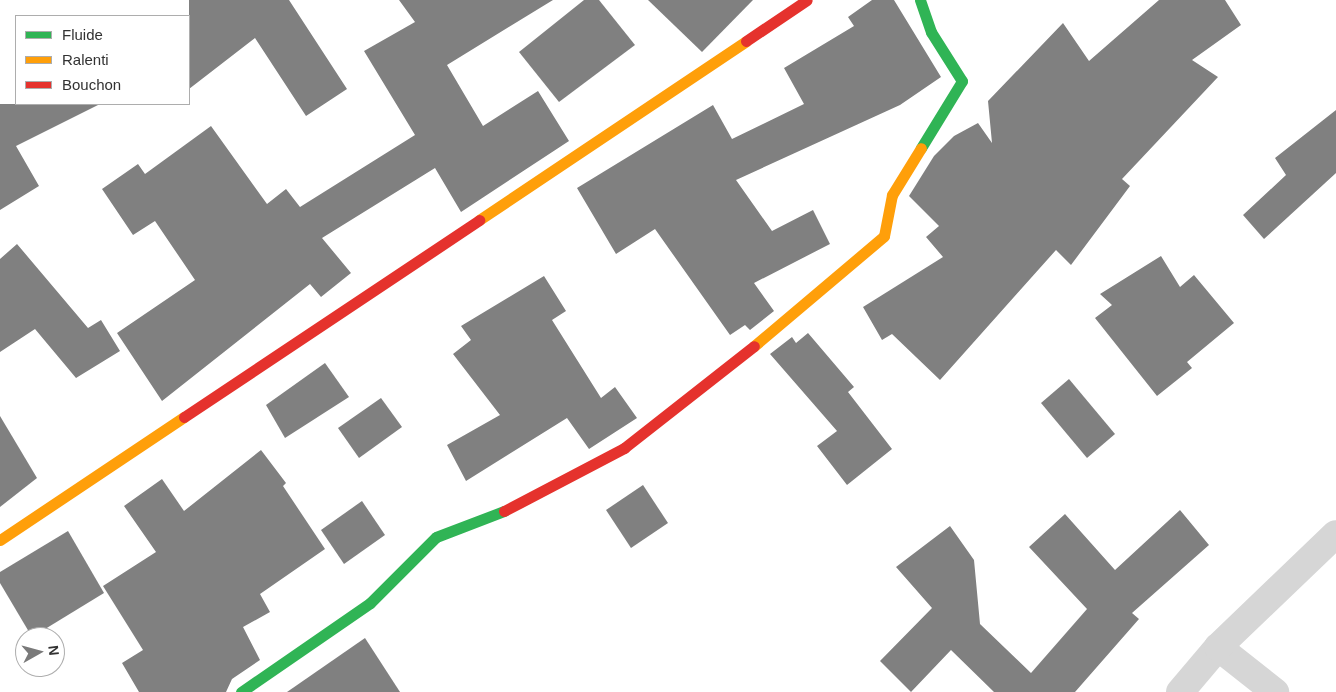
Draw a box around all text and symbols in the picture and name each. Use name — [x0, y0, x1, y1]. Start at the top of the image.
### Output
legend — [15, 15, 190, 105]
text: Fluide — [62, 26, 103, 43]
text: Ralenti — [62, 51, 109, 68]
text: Bouchon — [62, 76, 121, 93]
north arrow — [15, 627, 65, 677]
text: N — [45, 644, 62, 656]

